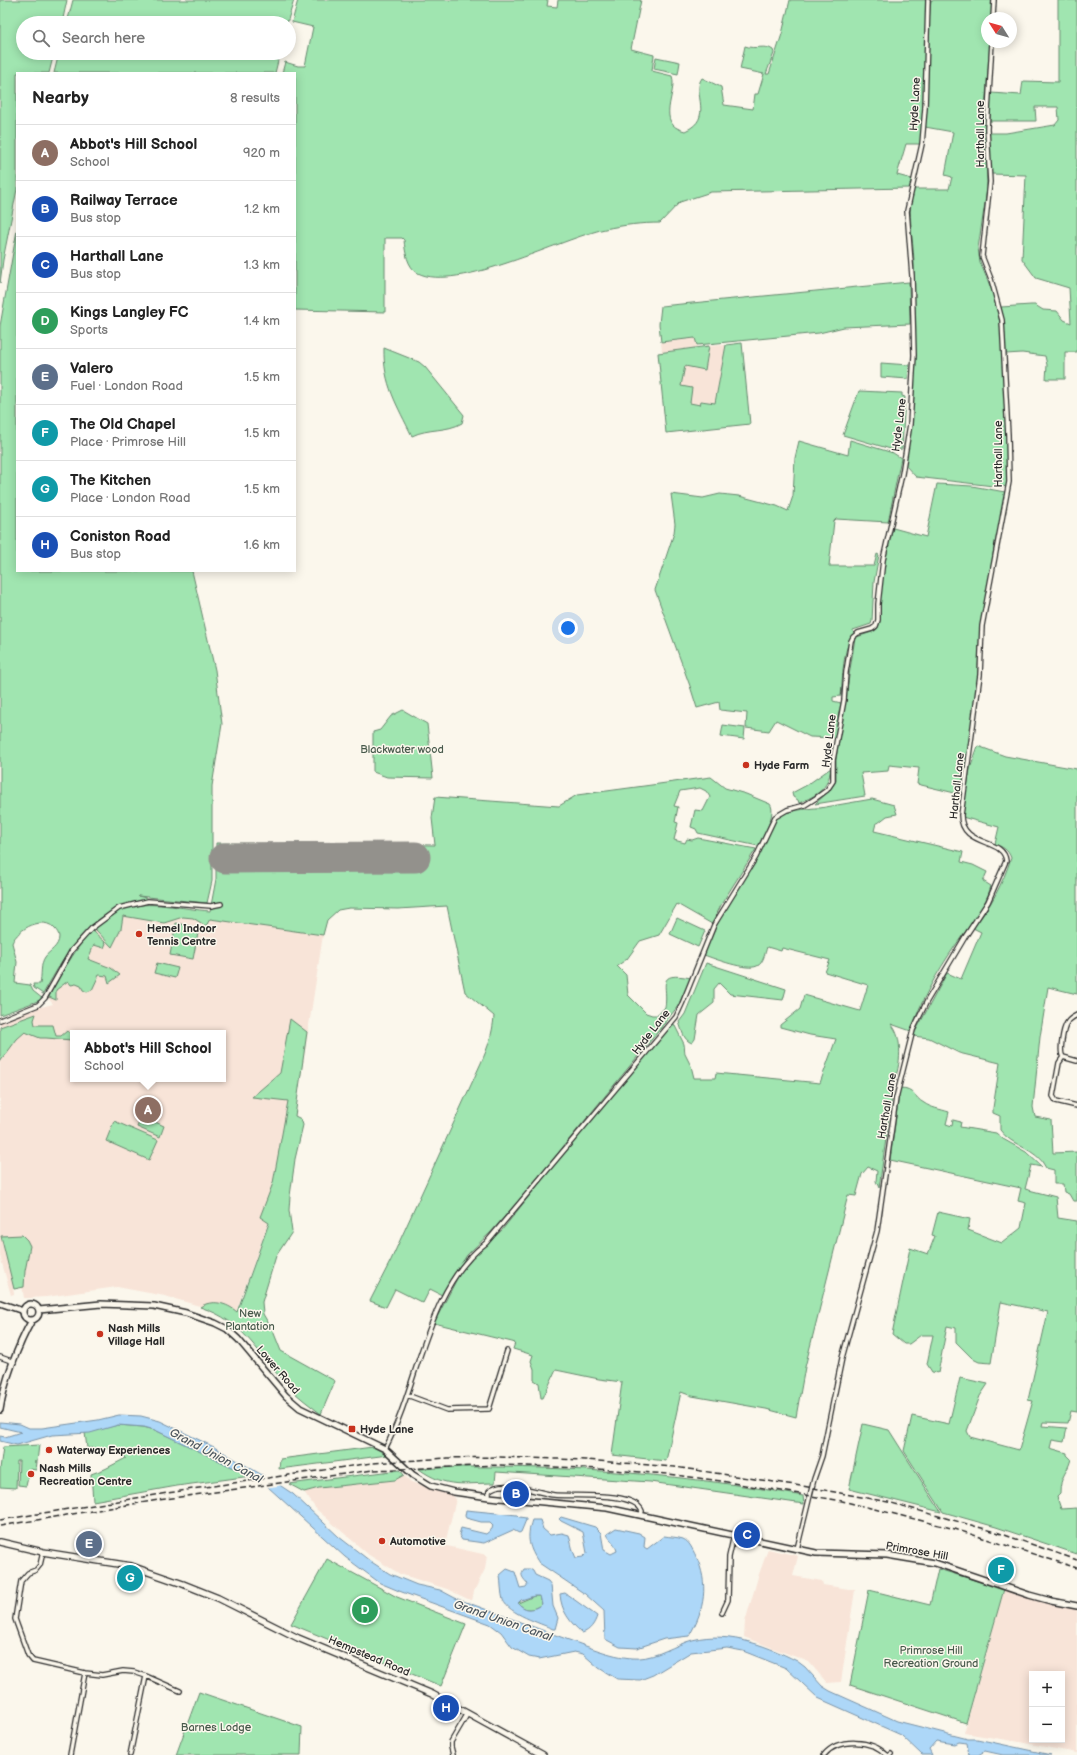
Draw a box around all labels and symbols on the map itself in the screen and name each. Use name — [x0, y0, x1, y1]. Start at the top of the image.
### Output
north arrow — [981, 12, 1017, 48]
street label: Hyde Lane — [907, 76, 923, 131]
street label: Harthall Lane — [974, 100, 987, 167]
street label: Hyde Lane — [889, 397, 909, 452]
street label: Harthall Lane — [992, 420, 1005, 487]
your location — [558, 618, 578, 638]
street label: Hyde Lane — [819, 713, 839, 768]
park label: Blackwater wood — [360, 743, 444, 756]
street label: Harthall Lane — [947, 752, 967, 820]
place label: Hyde Farm — [754, 759, 809, 772]
marker: Hyde Farm — [741, 760, 751, 770]
place label: Hemel Indoor Tennis Centre — [147, 922, 217, 948]
marker: Hemel Indoor Tennis Centre — [134, 929, 144, 939]
street label: Hyde Lane — [629, 1007, 673, 1057]
street label: Harthall Lane — [875, 1071, 899, 1140]
pin: A — [135, 1095, 161, 1125]
park label: New Plantation — [225, 1307, 275, 1333]
place label: Nash Mills Village Hall — [108, 1322, 165, 1348]
marker: Nash Mills Village Hall — [95, 1329, 105, 1339]
street label: Lower Road — [254, 1343, 302, 1397]
place label: Hyde Lane — [360, 1423, 414, 1436]
marker: Hyde Lane — [347, 1424, 357, 1434]
water label: Grand Union Canal — [167, 1425, 266, 1487]
place label: Waterway Experiences — [57, 1444, 171, 1457]
marker: Waterway Experiences — [44, 1445, 54, 1455]
place label: Nash Mills Recreation Centre — [39, 1462, 132, 1488]
marker: Nash Mills Recreation Centre — [26, 1469, 36, 1479]
pin: B — [503, 1479, 529, 1509]
pin: C — [734, 1520, 760, 1550]
pin: E — [76, 1529, 102, 1559]
place label: Automotive — [389, 1535, 446, 1548]
marker: Automotive — [377, 1536, 387, 1546]
street label: Primrose Hill — [885, 1539, 949, 1563]
pin: F — [988, 1555, 1014, 1585]
pin: G — [117, 1563, 143, 1593]
pin: D — [352, 1595, 378, 1625]
water label: Grand Union Canal — [452, 1597, 555, 1645]
street label: Hempstead Road — [326, 1633, 412, 1679]
park label: Primrose Hill Recreation Ground — [884, 1644, 978, 1670]
pin: H — [433, 1693, 459, 1723]
park label: Barnes Lodge — [181, 1721, 252, 1734]

